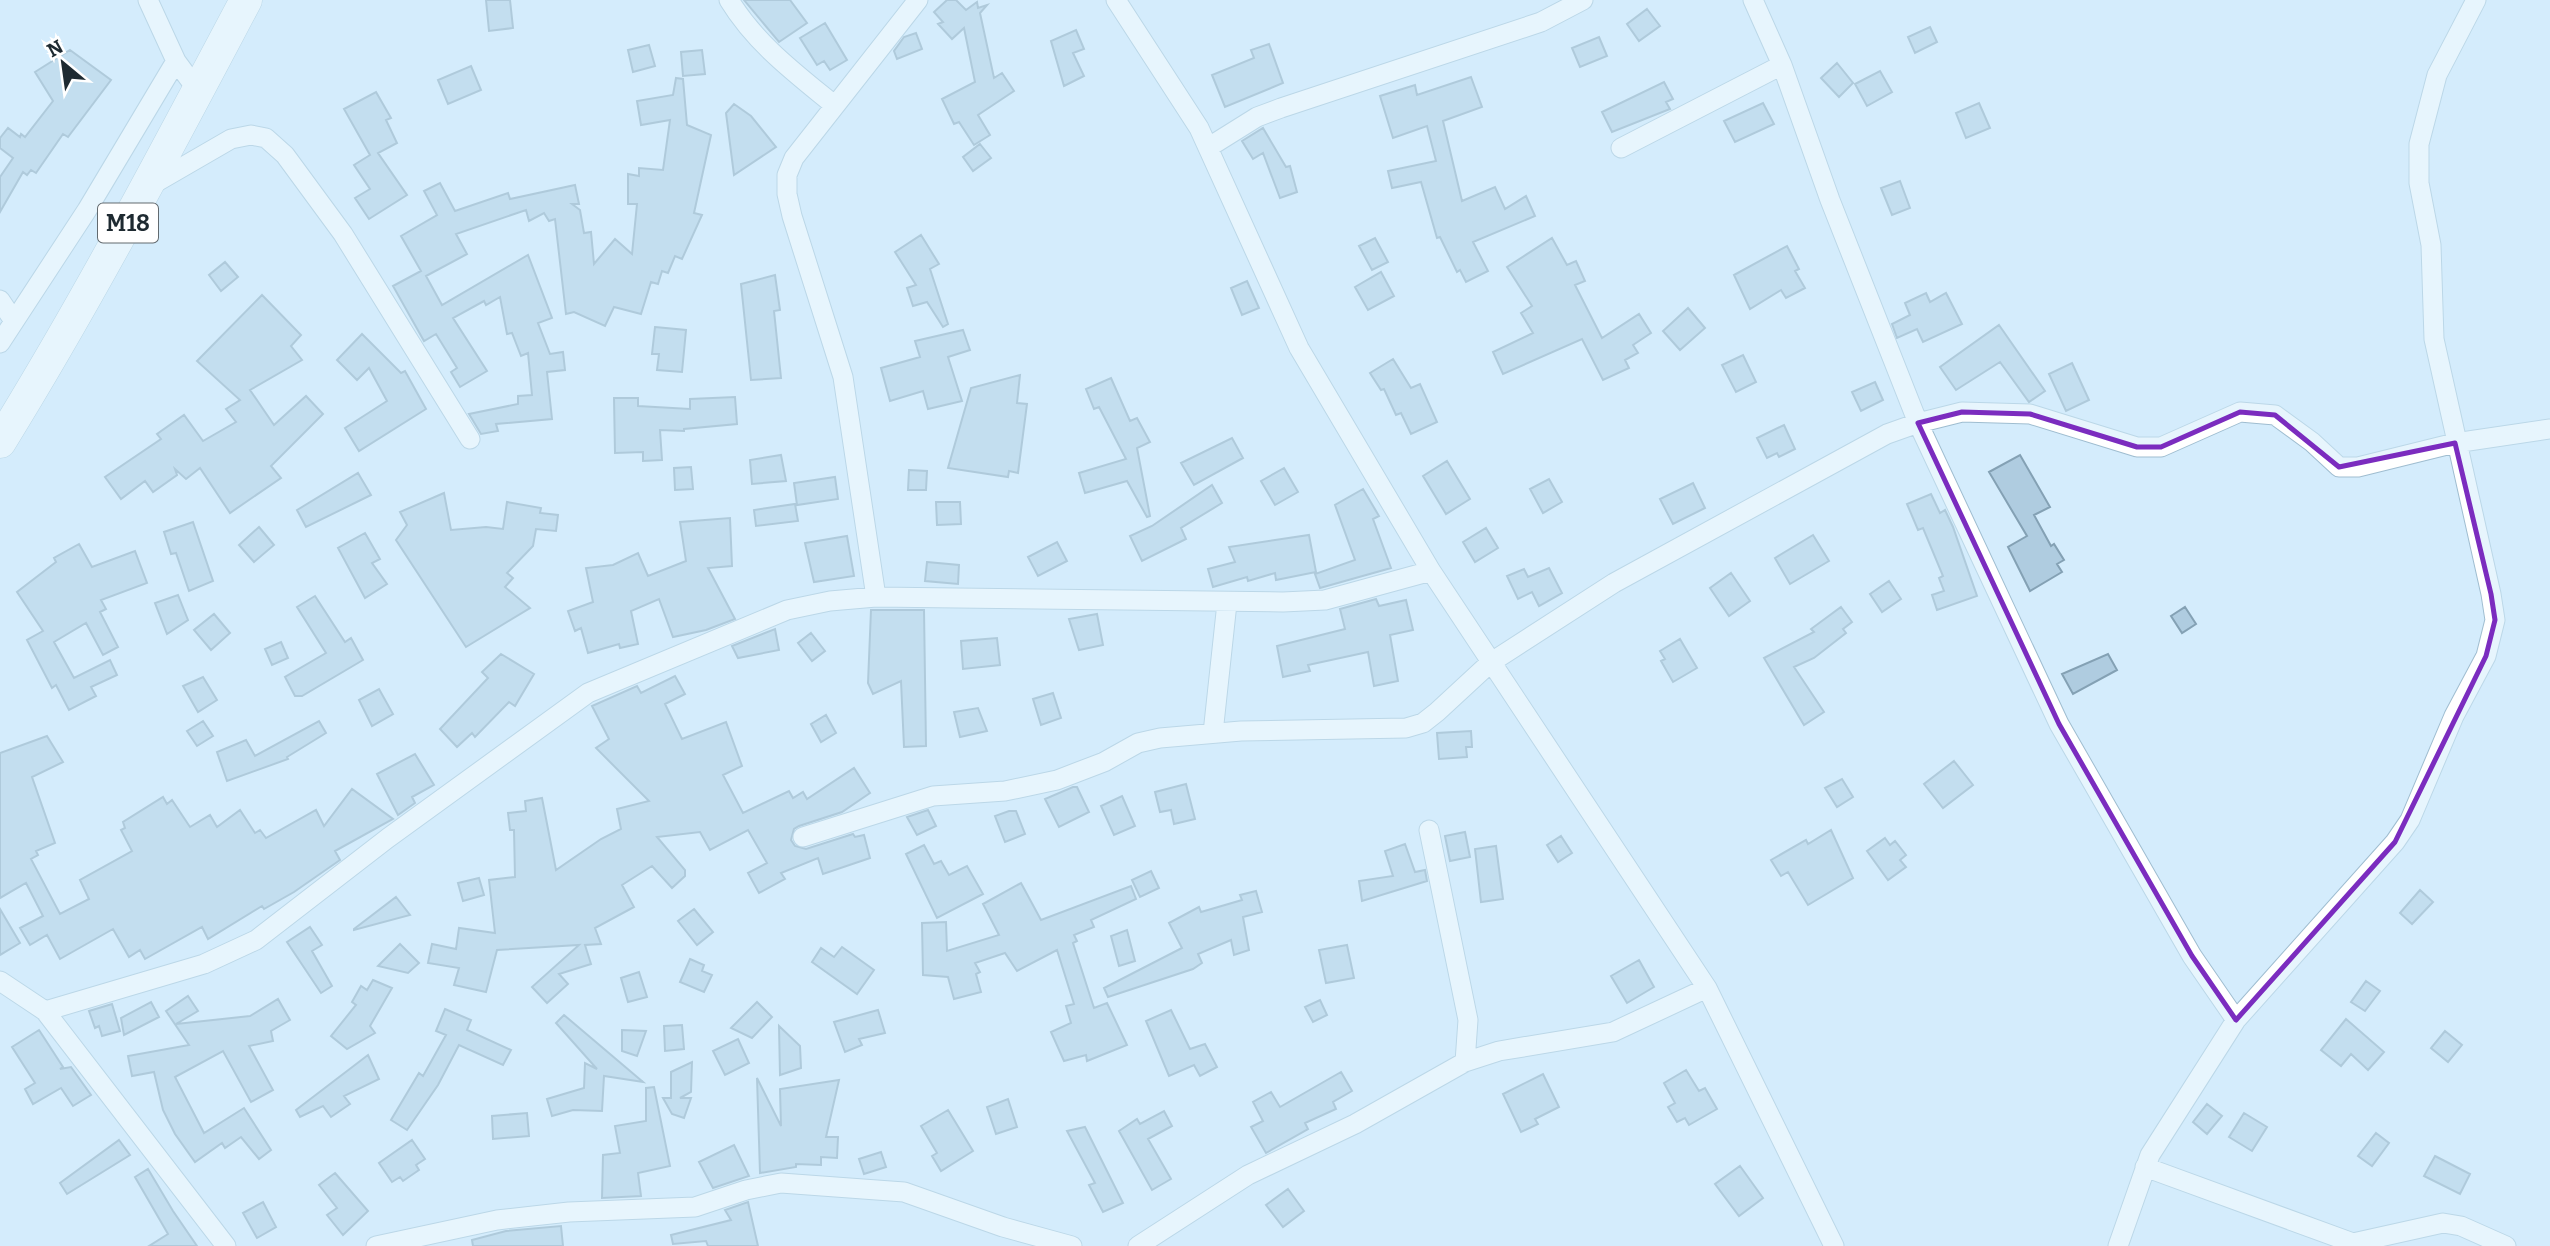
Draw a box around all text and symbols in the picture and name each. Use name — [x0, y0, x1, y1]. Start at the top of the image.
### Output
north arrow — [28, 28, 98, 98]
text: N — [43, 35, 67, 62]
road number: M18 — [98, 204, 158, 243]

